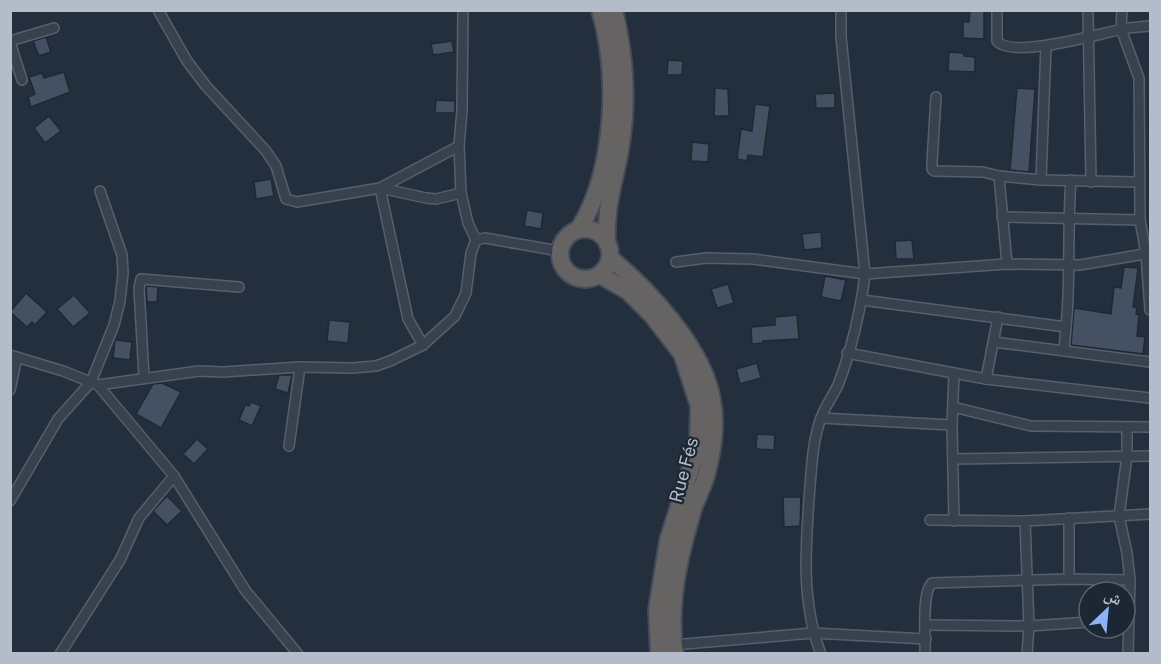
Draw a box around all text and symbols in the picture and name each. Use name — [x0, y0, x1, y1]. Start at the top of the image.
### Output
street label: Rue Fés — [665, 435, 702, 505]
north arrow — [1077, 580, 1137, 640]
text: ش — [1102, 585, 1125, 609]

